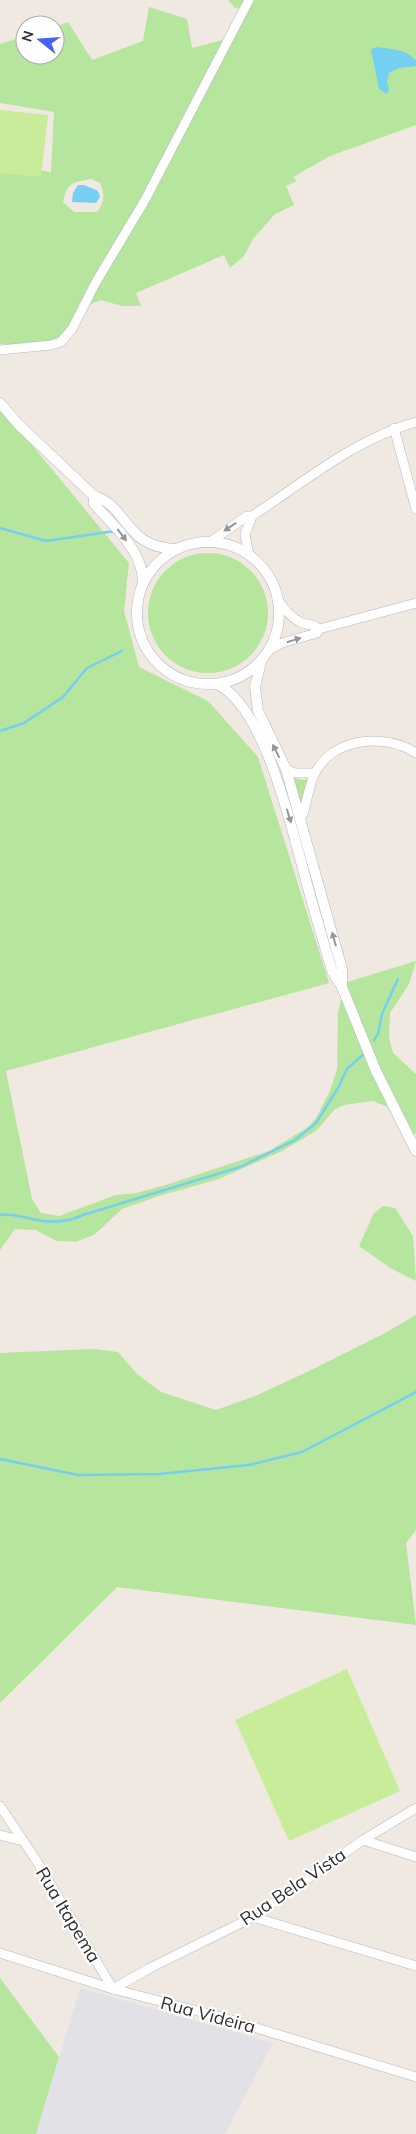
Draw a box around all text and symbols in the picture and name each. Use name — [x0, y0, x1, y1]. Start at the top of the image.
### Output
north arrow — [15, 15, 65, 65]
text: N — [17, 29, 38, 44]
one-way arrow — [224, 523, 237, 532]
one-way arrow — [116, 528, 127, 541]
one-way arrow — [287, 635, 302, 643]
one-way arrow — [272, 743, 281, 758]
one-way arrow — [285, 808, 293, 823]
one-way arrow — [330, 932, 338, 947]
street label: Rua Bela Vista — [235, 1843, 350, 1930]
street label: Rua Itapema — [31, 1863, 106, 1967]
street label: Rua Videira — [158, 1991, 258, 2038]

